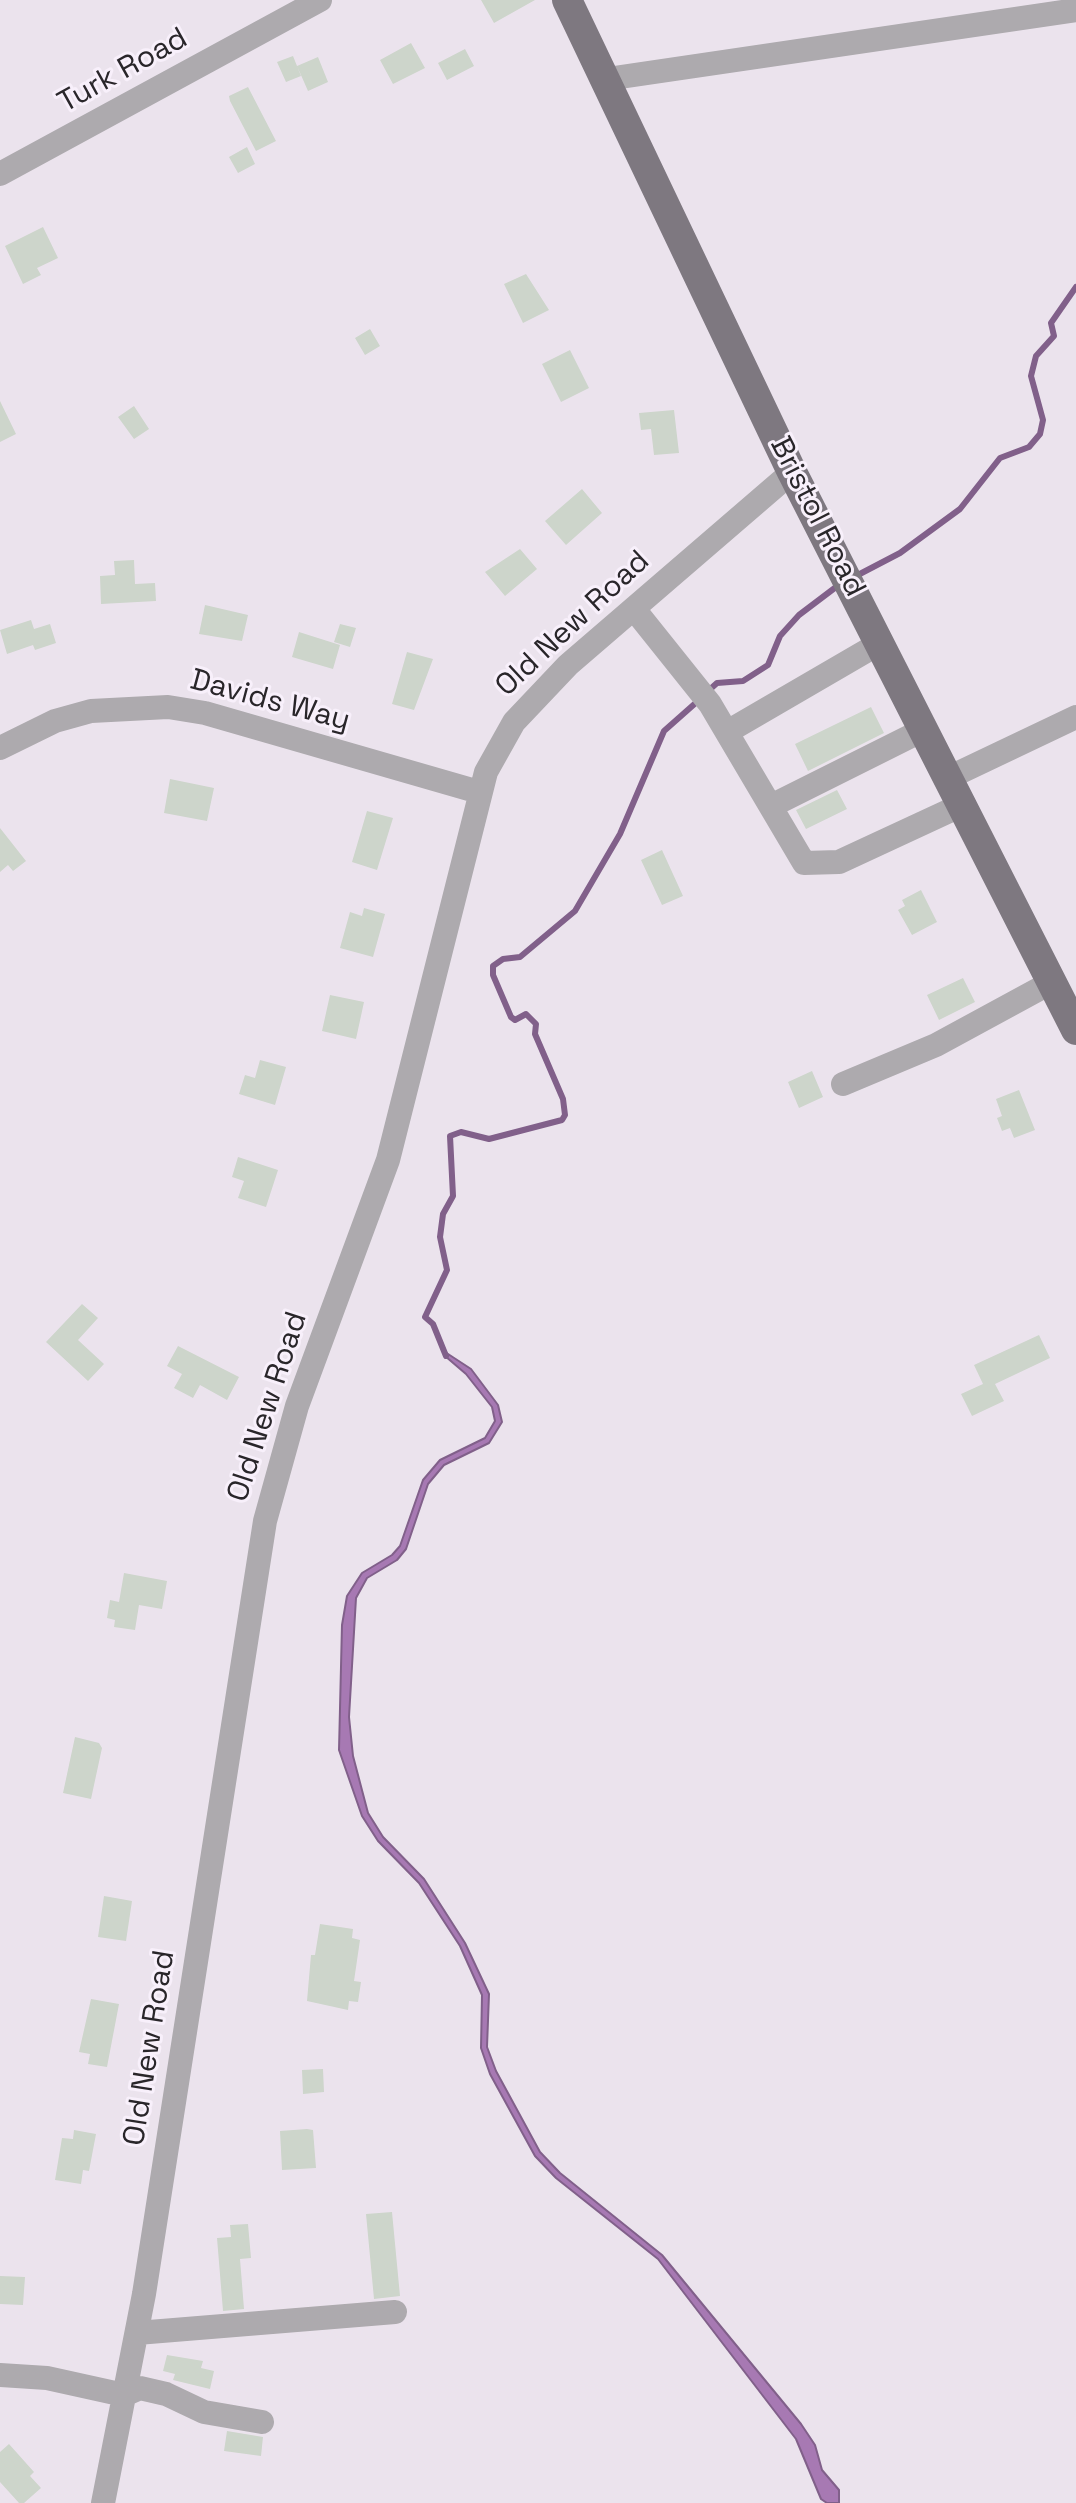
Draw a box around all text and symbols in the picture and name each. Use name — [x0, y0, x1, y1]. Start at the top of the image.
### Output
street label: Turk Road — [52, 21, 194, 121]
street label: Bristol Road — [761, 431, 873, 603]
street label: Old New Road — [489, 544, 657, 704]
street label: Davids Way — [186, 662, 354, 740]
street label: Old New Road — [220, 1308, 316, 1506]
street label: Old New Road — [117, 1948, 183, 2148]

